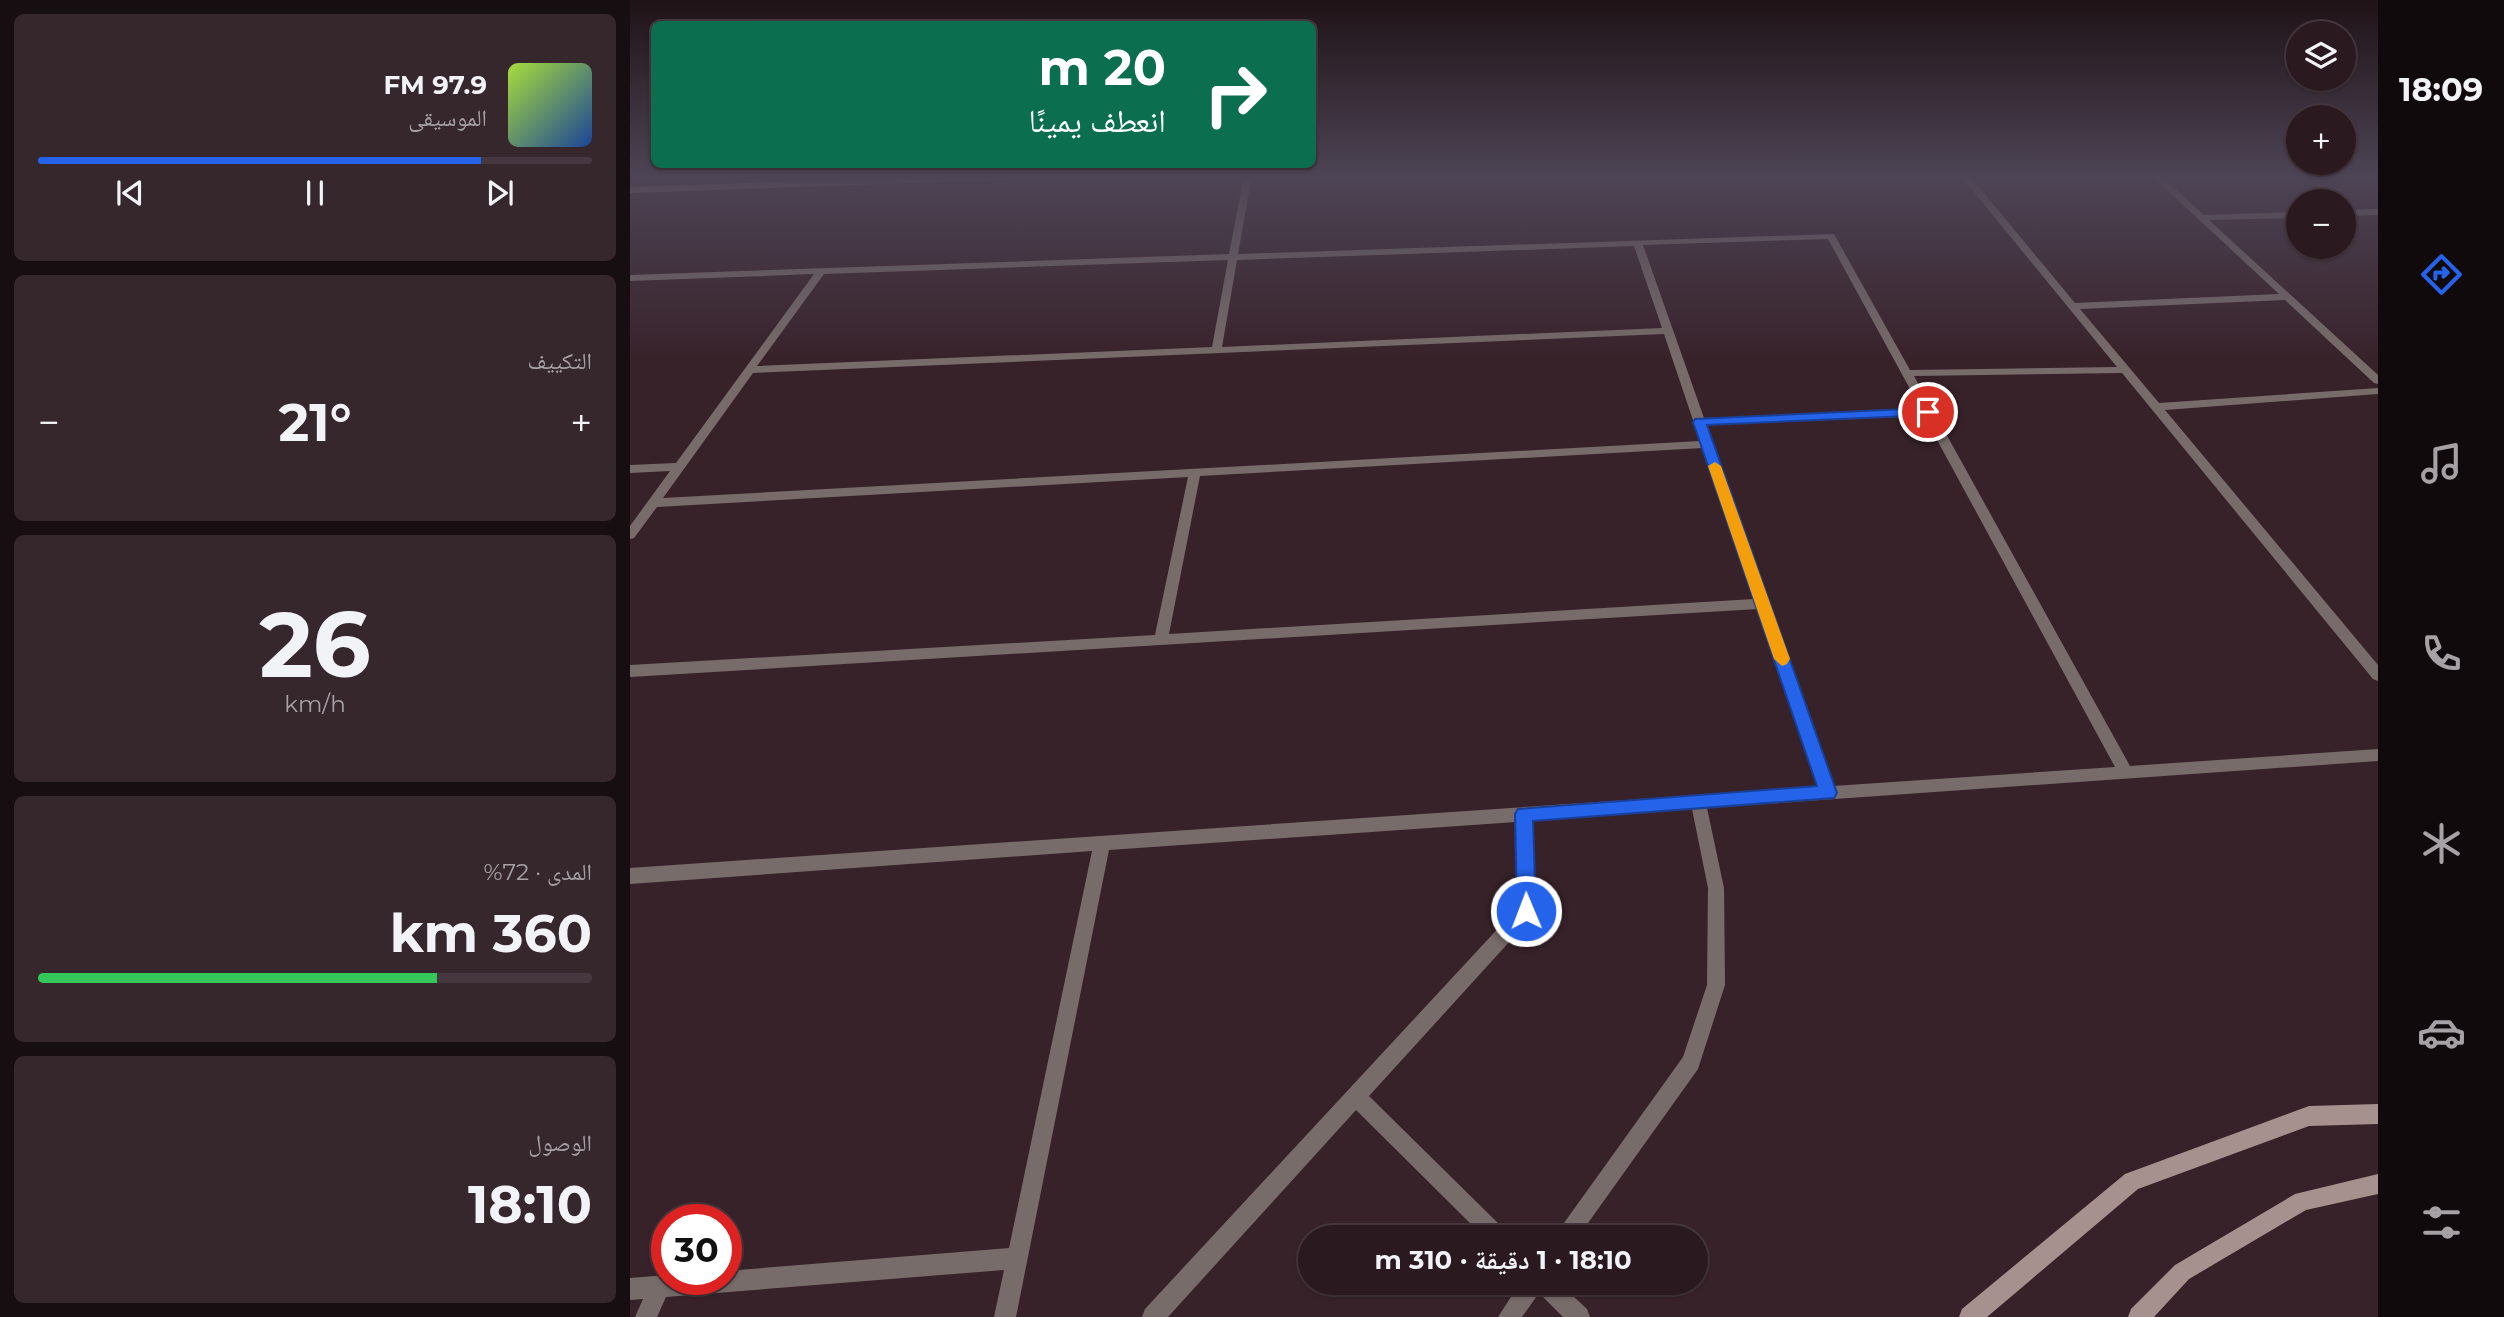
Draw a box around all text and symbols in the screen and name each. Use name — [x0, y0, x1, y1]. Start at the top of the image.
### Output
map controls — [2286, 21, 2356, 259]
button: layers — [2286, 21, 2356, 91]
text: 20 m — [1039, 38, 1166, 97]
icon: right — [1190, 49, 1281, 140]
text: 97.9 FM — [383, 69, 487, 101]
text: 18:09 — [2399, 70, 2483, 109]
text: انعطف يمينًا — [1029, 101, 1166, 140]
text: الموسيقى — [408, 104, 487, 132]
button: + — [2286, 105, 2356, 175]
icon: previous — [111, 174, 149, 212]
icon: pause — [296, 174, 334, 212]
icon: next — [481, 174, 519, 212]
button: − — [2286, 189, 2356, 259]
icon: directions — [2417, 250, 2466, 299]
text: التكييف — [527, 347, 592, 375]
pin — [1898, 382, 1958, 442]
text: 21° — [279, 391, 351, 454]
icon: arrive — [1909, 393, 1947, 431]
text: − — [38, 399, 60, 446]
text: + — [570, 399, 592, 446]
icon: music — [2417, 439, 2466, 488]
text: 26 — [259, 589, 371, 700]
icon: phone — [2417, 629, 2466, 678]
text: km/h — [284, 690, 346, 718]
icon: climate — [2417, 819, 2466, 868]
text: المدى · 72% — [483, 858, 592, 886]
position arrow — [1489, 874, 1563, 948]
text: 360 km — [390, 902, 592, 965]
icon: car — [2417, 1008, 2466, 1057]
text: الوصول — [528, 1129, 592, 1157]
text: 18:10 — [468, 1173, 592, 1236]
icon: filters — [2417, 1198, 2466, 1247]
speed limit sign: 30 — [651, 1204, 742, 1295]
text: 18:10 · 1 دقيقة · 310 m — [1374, 1244, 1632, 1276]

